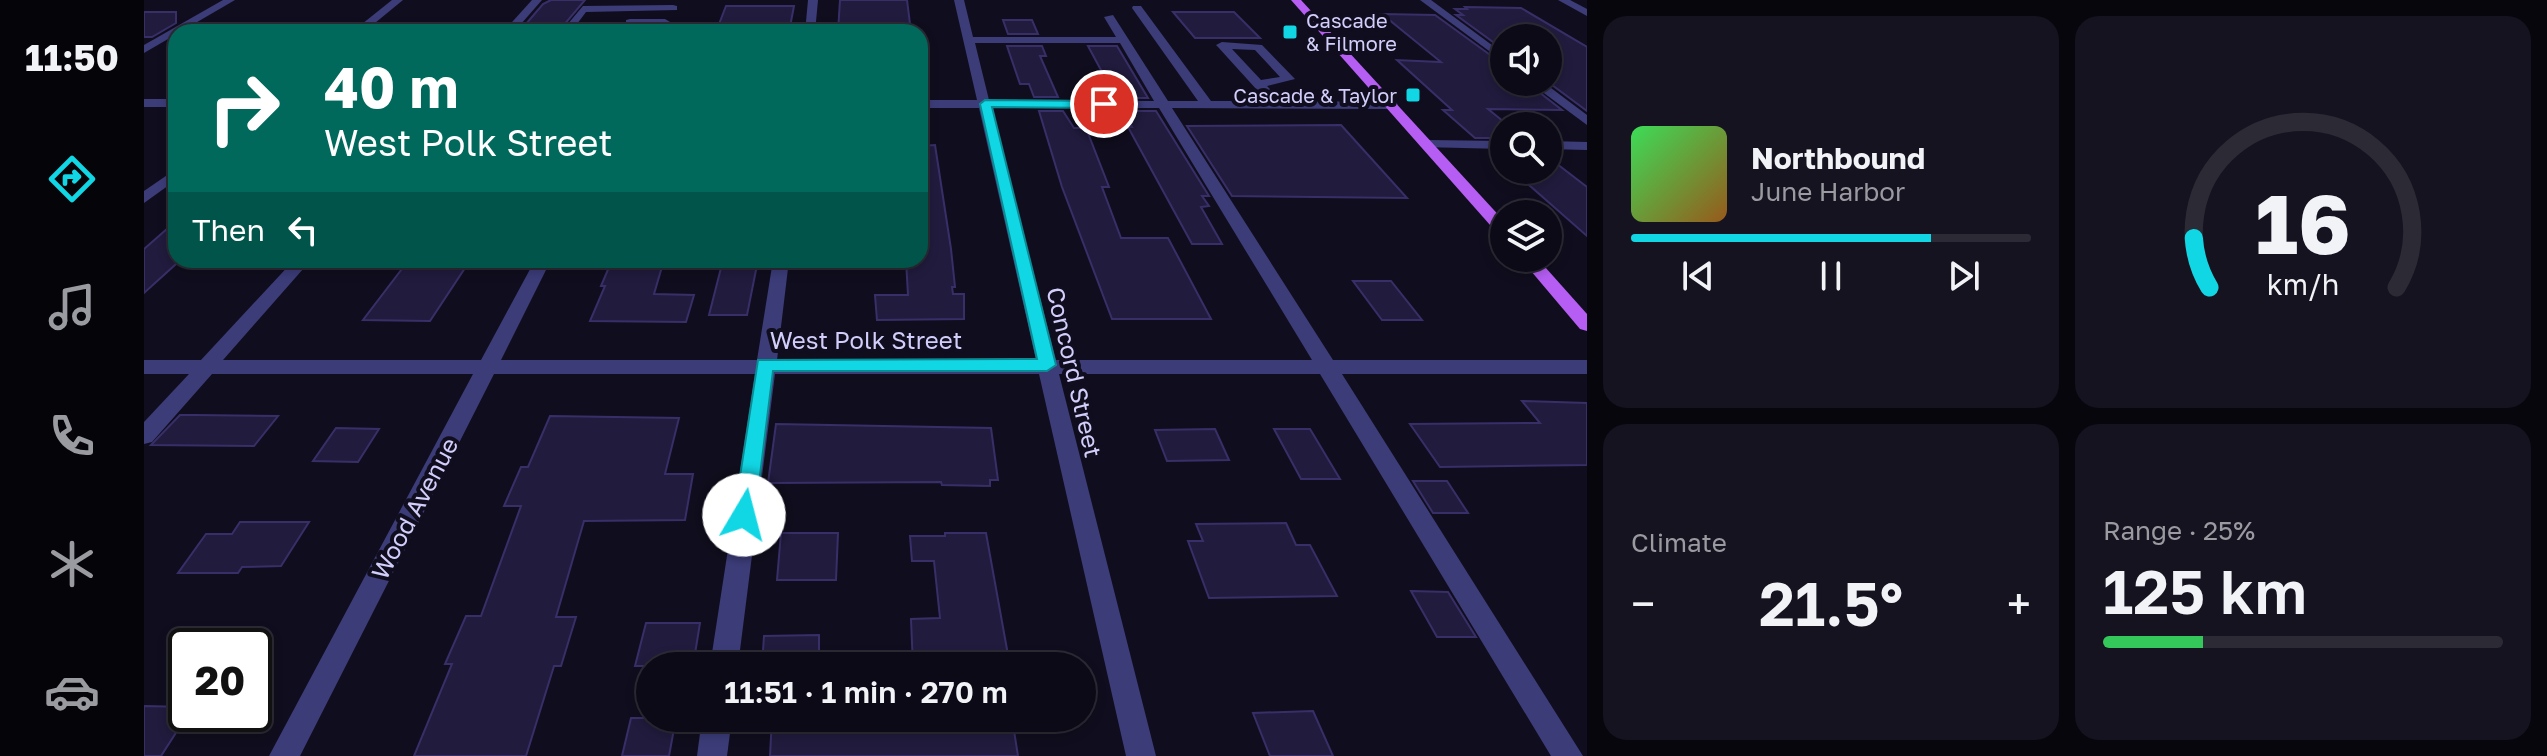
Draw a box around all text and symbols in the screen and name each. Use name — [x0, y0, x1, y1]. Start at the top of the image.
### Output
place label: Cascade & Filmore — [1306, 8, 1397, 55]
marker: Cascade & Filmore — [1281, 23, 1299, 41]
map controls — [1490, 24, 1562, 272]
button: sound — [1490, 24, 1562, 96]
text: 11:50 — [25, 36, 119, 79]
text: 40 m — [324, 53, 458, 120]
icon: right — [192, 56, 296, 160]
pin — [1070, 70, 1138, 138]
icon: arrive — [1082, 82, 1126, 126]
place label: Cascade & Taylor — [1233, 83, 1397, 107]
marker: Cascade & Taylor — [1404, 86, 1422, 104]
button: search — [1490, 112, 1562, 184]
text: West Polk Street — [324, 121, 613, 164]
text: Northbound — [1751, 140, 1925, 176]
icon: directions — [44, 151, 100, 207]
text: 16 — [2255, 171, 2351, 271]
text: June Harbor — [1751, 176, 1905, 207]
button: layers — [1490, 200, 1562, 272]
icon: left — [281, 208, 325, 252]
text: Then — [192, 212, 265, 248]
icon: previous — [1676, 254, 1720, 298]
icon: pause — [1809, 254, 1853, 298]
icon: next — [1942, 254, 1986, 298]
text: km/h — [2267, 267, 2339, 301]
icon: music — [44, 279, 100, 335]
street label: Concord Street — [1041, 284, 1109, 460]
street label: West Polk Street — [770, 325, 962, 354]
icon: phone — [44, 408, 100, 464]
street label: Wood Avenue — [364, 432, 464, 584]
position arrow — [702, 473, 786, 557]
text: Range · 25% — [2103, 515, 2255, 546]
text: Climate — [1631, 527, 1727, 558]
icon: climate — [44, 536, 100, 592]
text: 125 km — [2103, 555, 2307, 627]
text: 21.5° — [1759, 567, 1903, 639]
text: − — [1631, 577, 1655, 630]
text: + — [2007, 577, 2031, 630]
speed limit sign: 20 — [168, 628, 272, 732]
icon: car — [44, 664, 100, 720]
text: 11:51 · 1 min · 270 m — [724, 674, 1008, 710]

